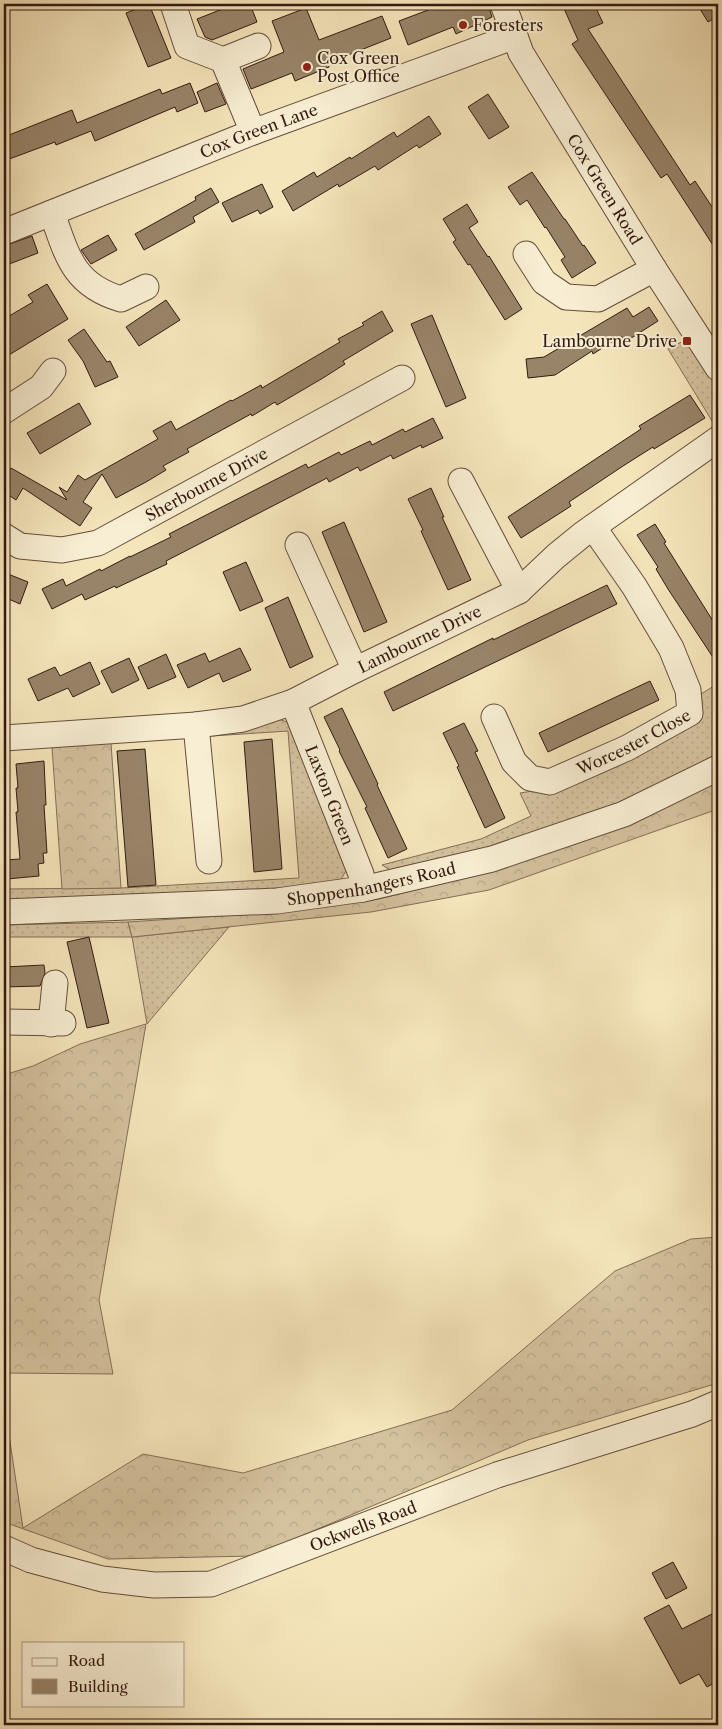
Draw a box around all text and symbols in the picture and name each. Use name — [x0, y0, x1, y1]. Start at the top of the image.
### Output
place label: Foresters — [473, 15, 543, 35]
marker: Foresters — [457, 19, 469, 31]
place label: Cox Green Post Office — [317, 48, 400, 86]
marker: Cox Green Post Office — [301, 61, 313, 73]
street label: Cox Green Lane — [197, 99, 320, 162]
street label: Cox Green Road — [563, 130, 647, 248]
place label: Lambourne Drive — [542, 331, 677, 351]
marker: Lambourne Drive — [681, 335, 693, 347]
street label: Sherbourne Drive — [142, 443, 271, 525]
street label: Lambourne Drive — [354, 601, 485, 677]
street label: Worcester Close — [573, 705, 694, 779]
street label: Laxton Green — [301, 742, 358, 848]
street label: Shoppenhangers Road — [285, 858, 458, 910]
street label: Ockwells Road — [307, 1497, 419, 1556]
legend — [22, 1642, 185, 1706]
text: Road — [68, 1651, 105, 1670]
text: Building — [68, 1677, 128, 1696]

